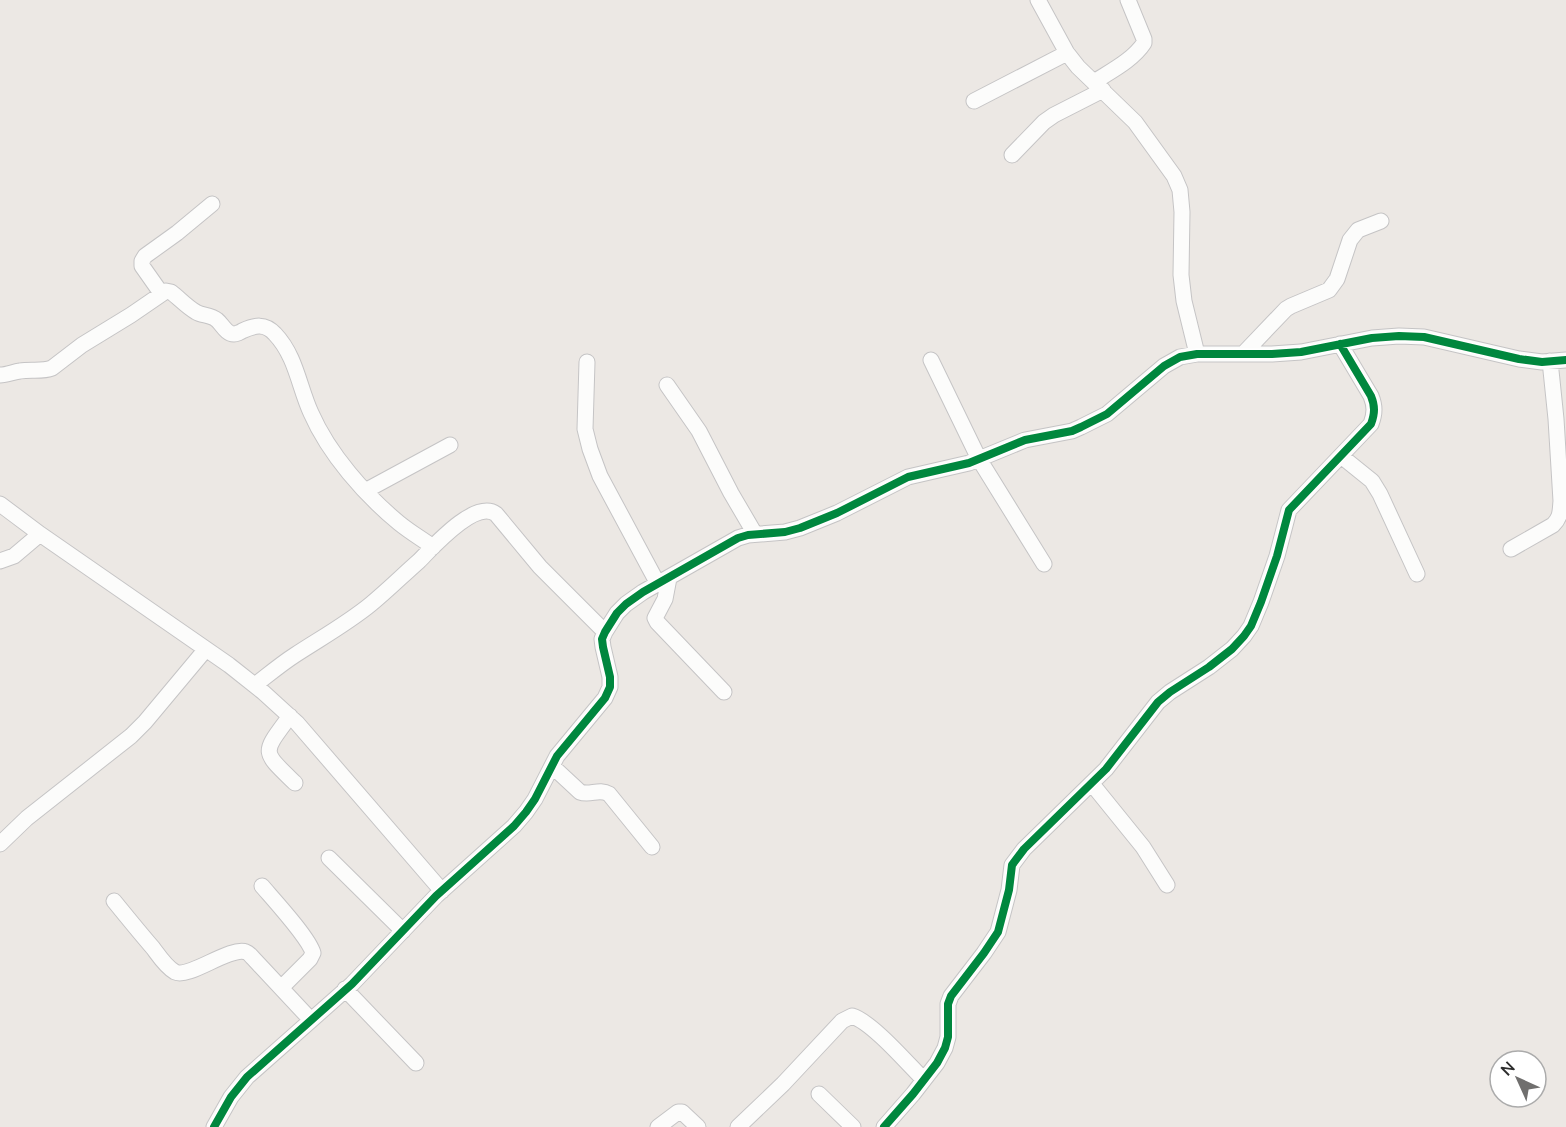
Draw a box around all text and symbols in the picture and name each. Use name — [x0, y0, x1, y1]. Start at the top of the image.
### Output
north arrow — [1488, 1049, 1548, 1109]
text: N — [1496, 1057, 1520, 1081]

